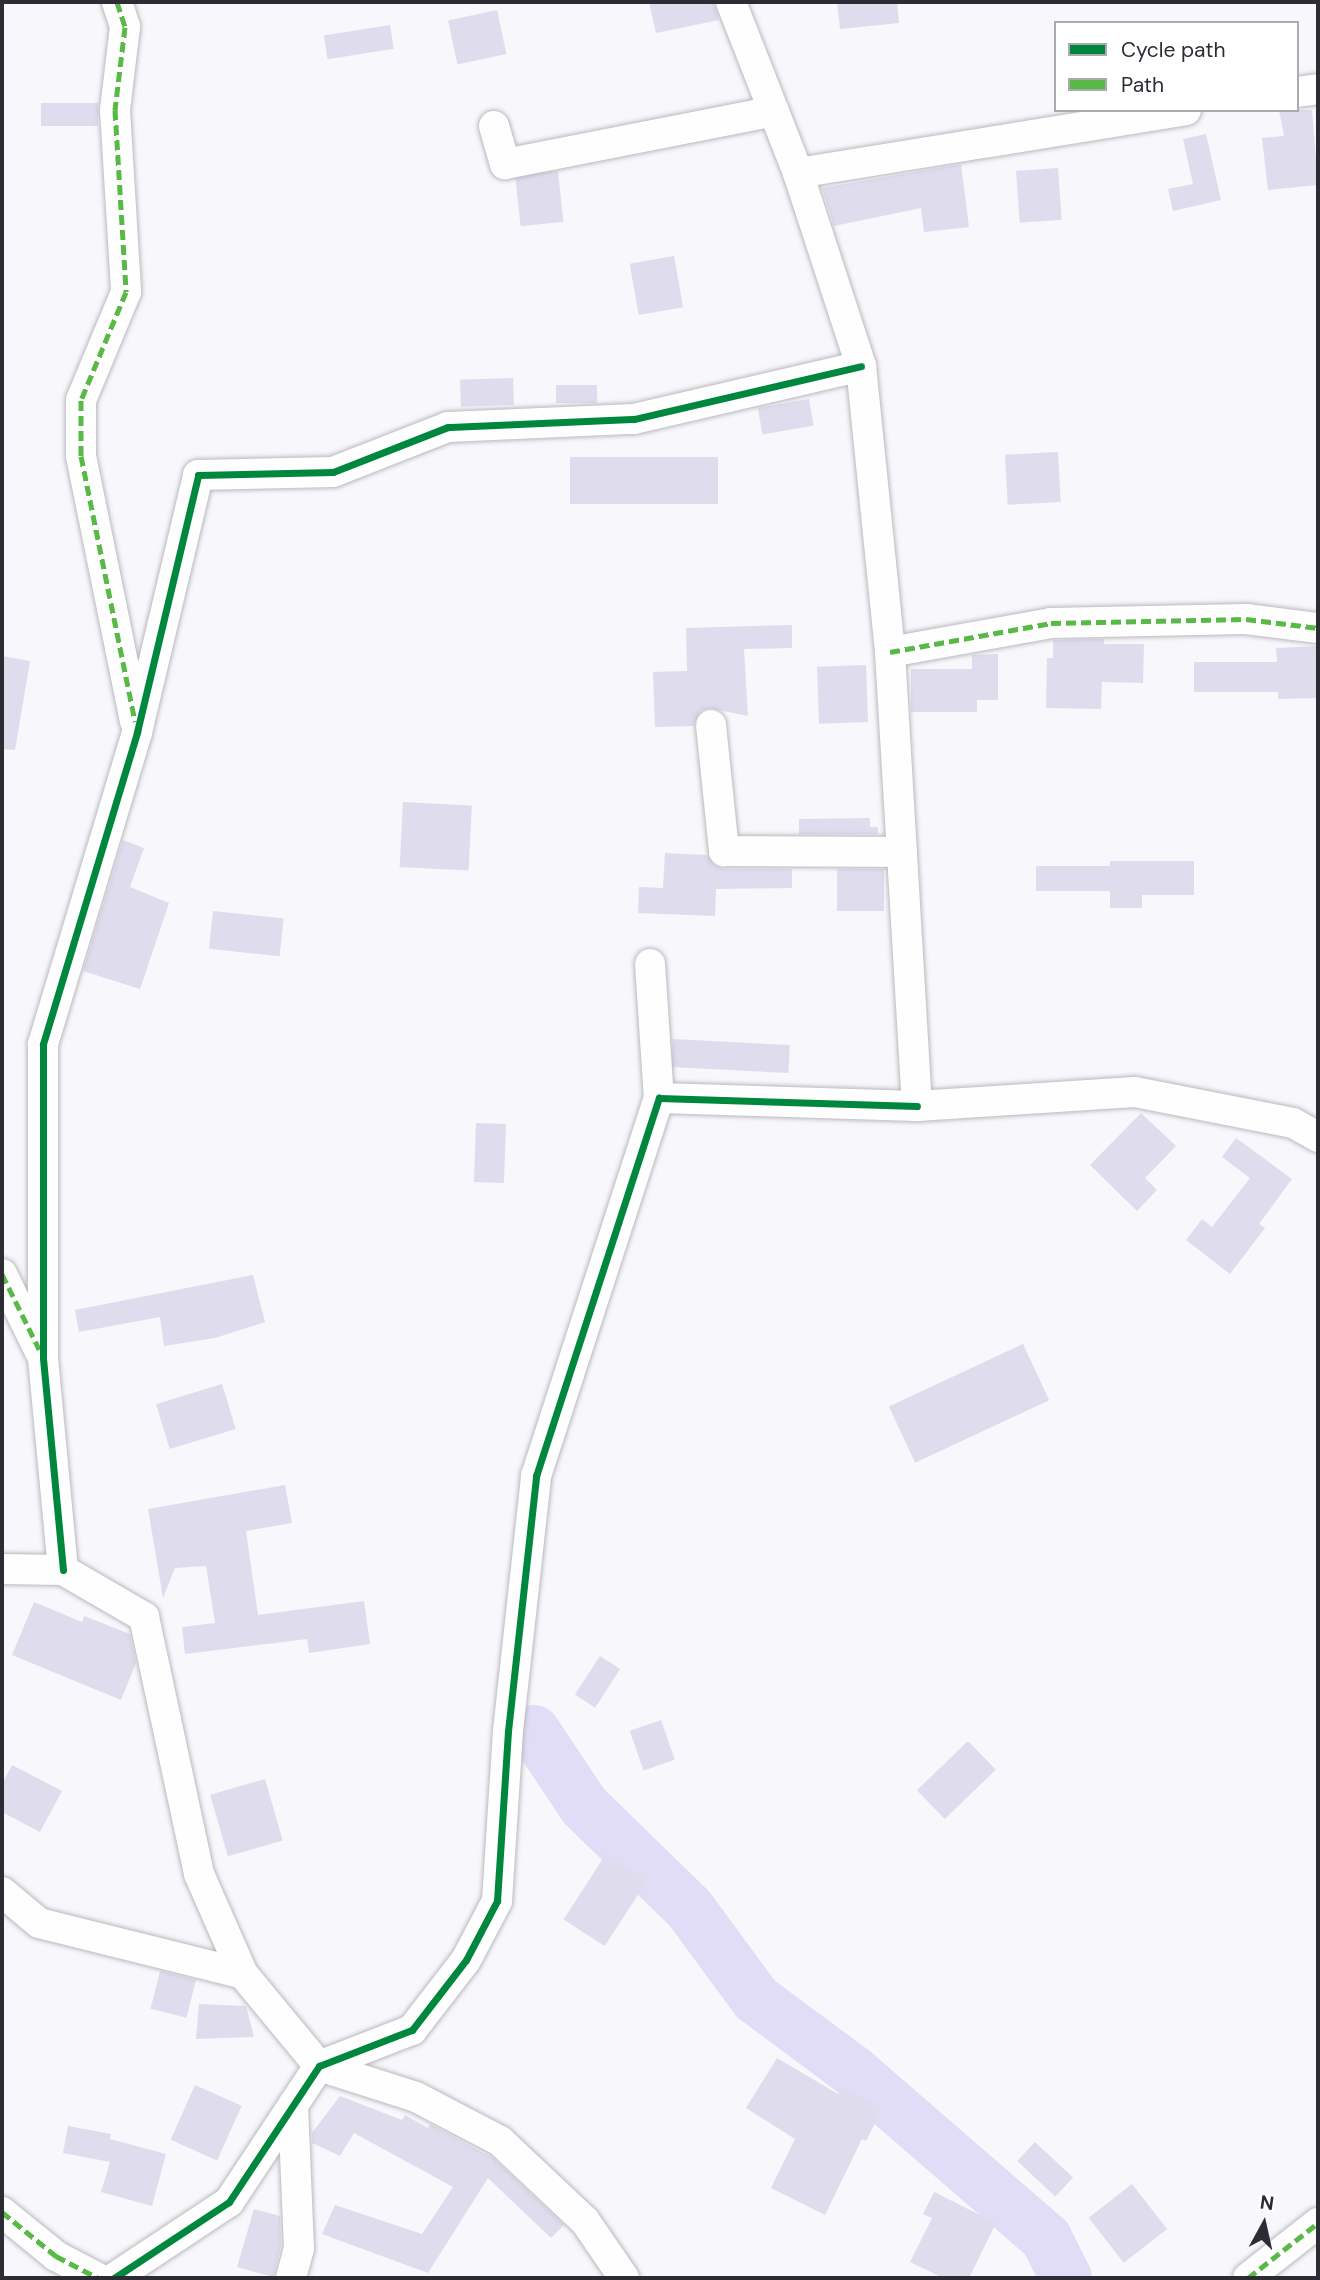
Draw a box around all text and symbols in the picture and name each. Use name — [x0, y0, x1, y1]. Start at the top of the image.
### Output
legend — [1054, 21, 1299, 112]
text: Cycle path — [1121, 36, 1226, 64]
text: Path — [1121, 71, 1164, 99]
north arrow — [1229, 2189, 1299, 2259]
text: N — [1258, 2189, 1276, 2216]

